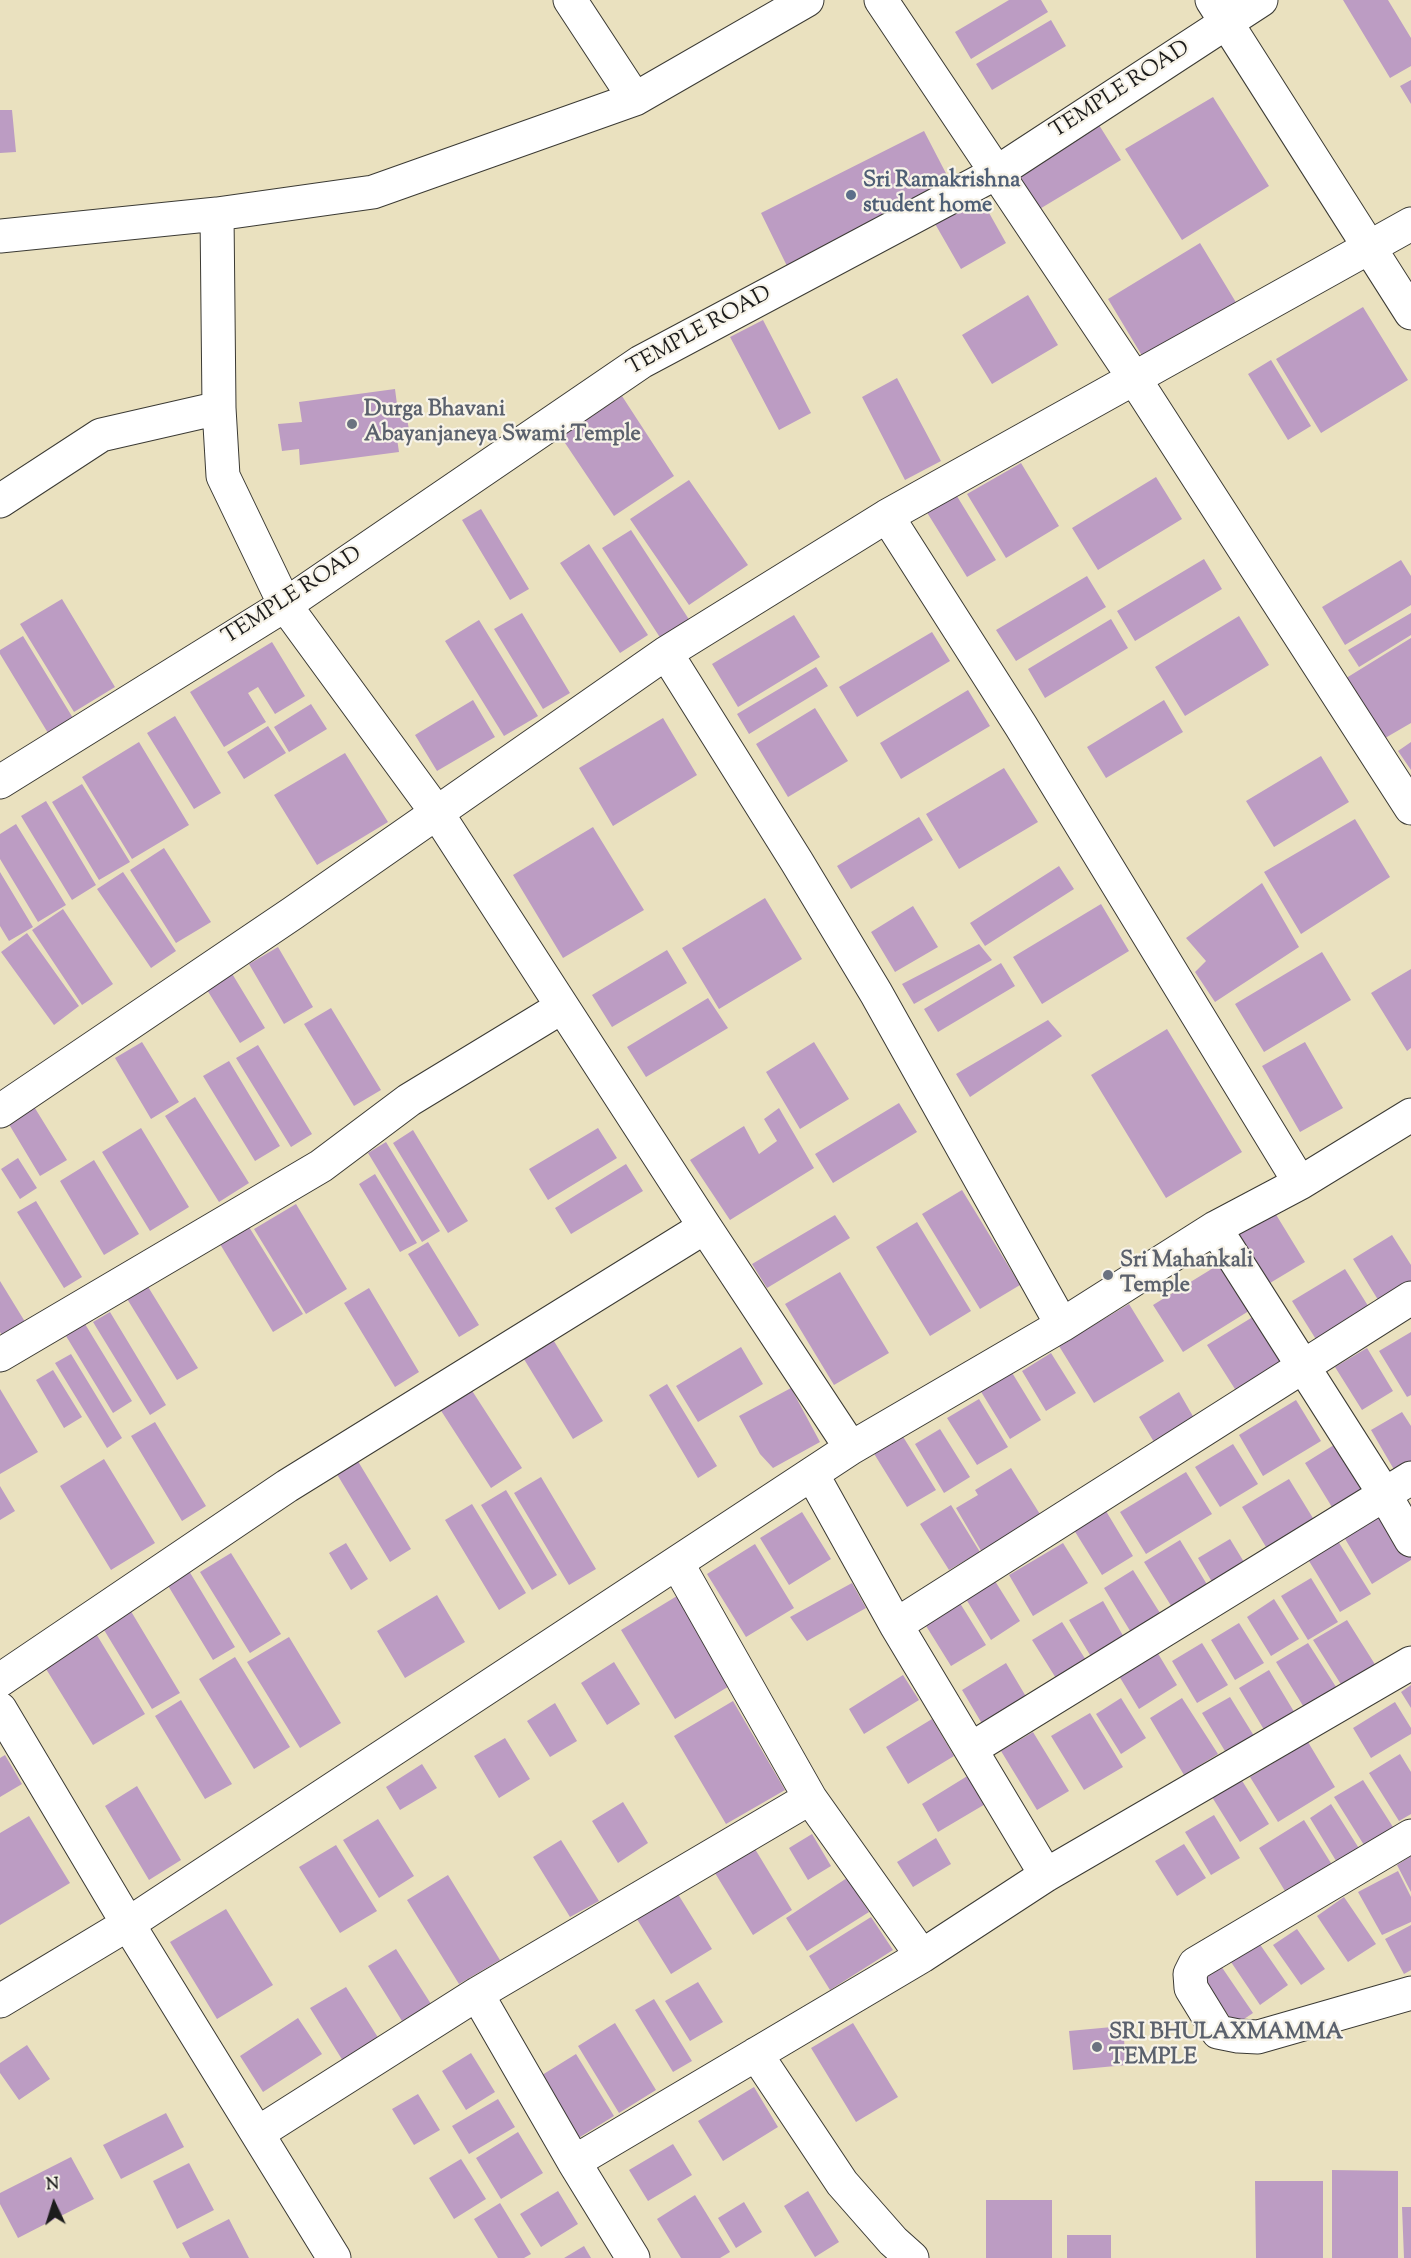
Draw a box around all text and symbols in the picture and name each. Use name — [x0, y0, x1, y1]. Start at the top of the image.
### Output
street label: TEMPLE ROAD — [1046, 36, 1196, 146]
place label: Sri Ramakrishna student home — [863, 169, 1020, 220]
marker: Sri Ramakrishna student home — [844, 188, 858, 202]
street label: TEMPLE ROAD — [623, 281, 777, 383]
place label: Durga Bhavani Abayanjaneya Swami Temple — [364, 398, 641, 450]
marker: Durga Bhavani Abayanjaneya Swami Temple — [345, 417, 359, 431]
street label: TEMPLE ROAD — [218, 542, 368, 652]
place label: Sri Mahankali Temple — [1120, 1249, 1253, 1300]
marker: Sri Mahankali Temple — [1101, 1268, 1115, 1282]
place label: SRI BHULAXMAMMA TEMPLE — [1109, 2021, 1343, 2072]
marker: SRI BHULAXMAMMA TEMPLE — [1090, 2040, 1104, 2054]
north arrow — [24, 2174, 84, 2234]
text: N — [46, 2174, 60, 2197]

